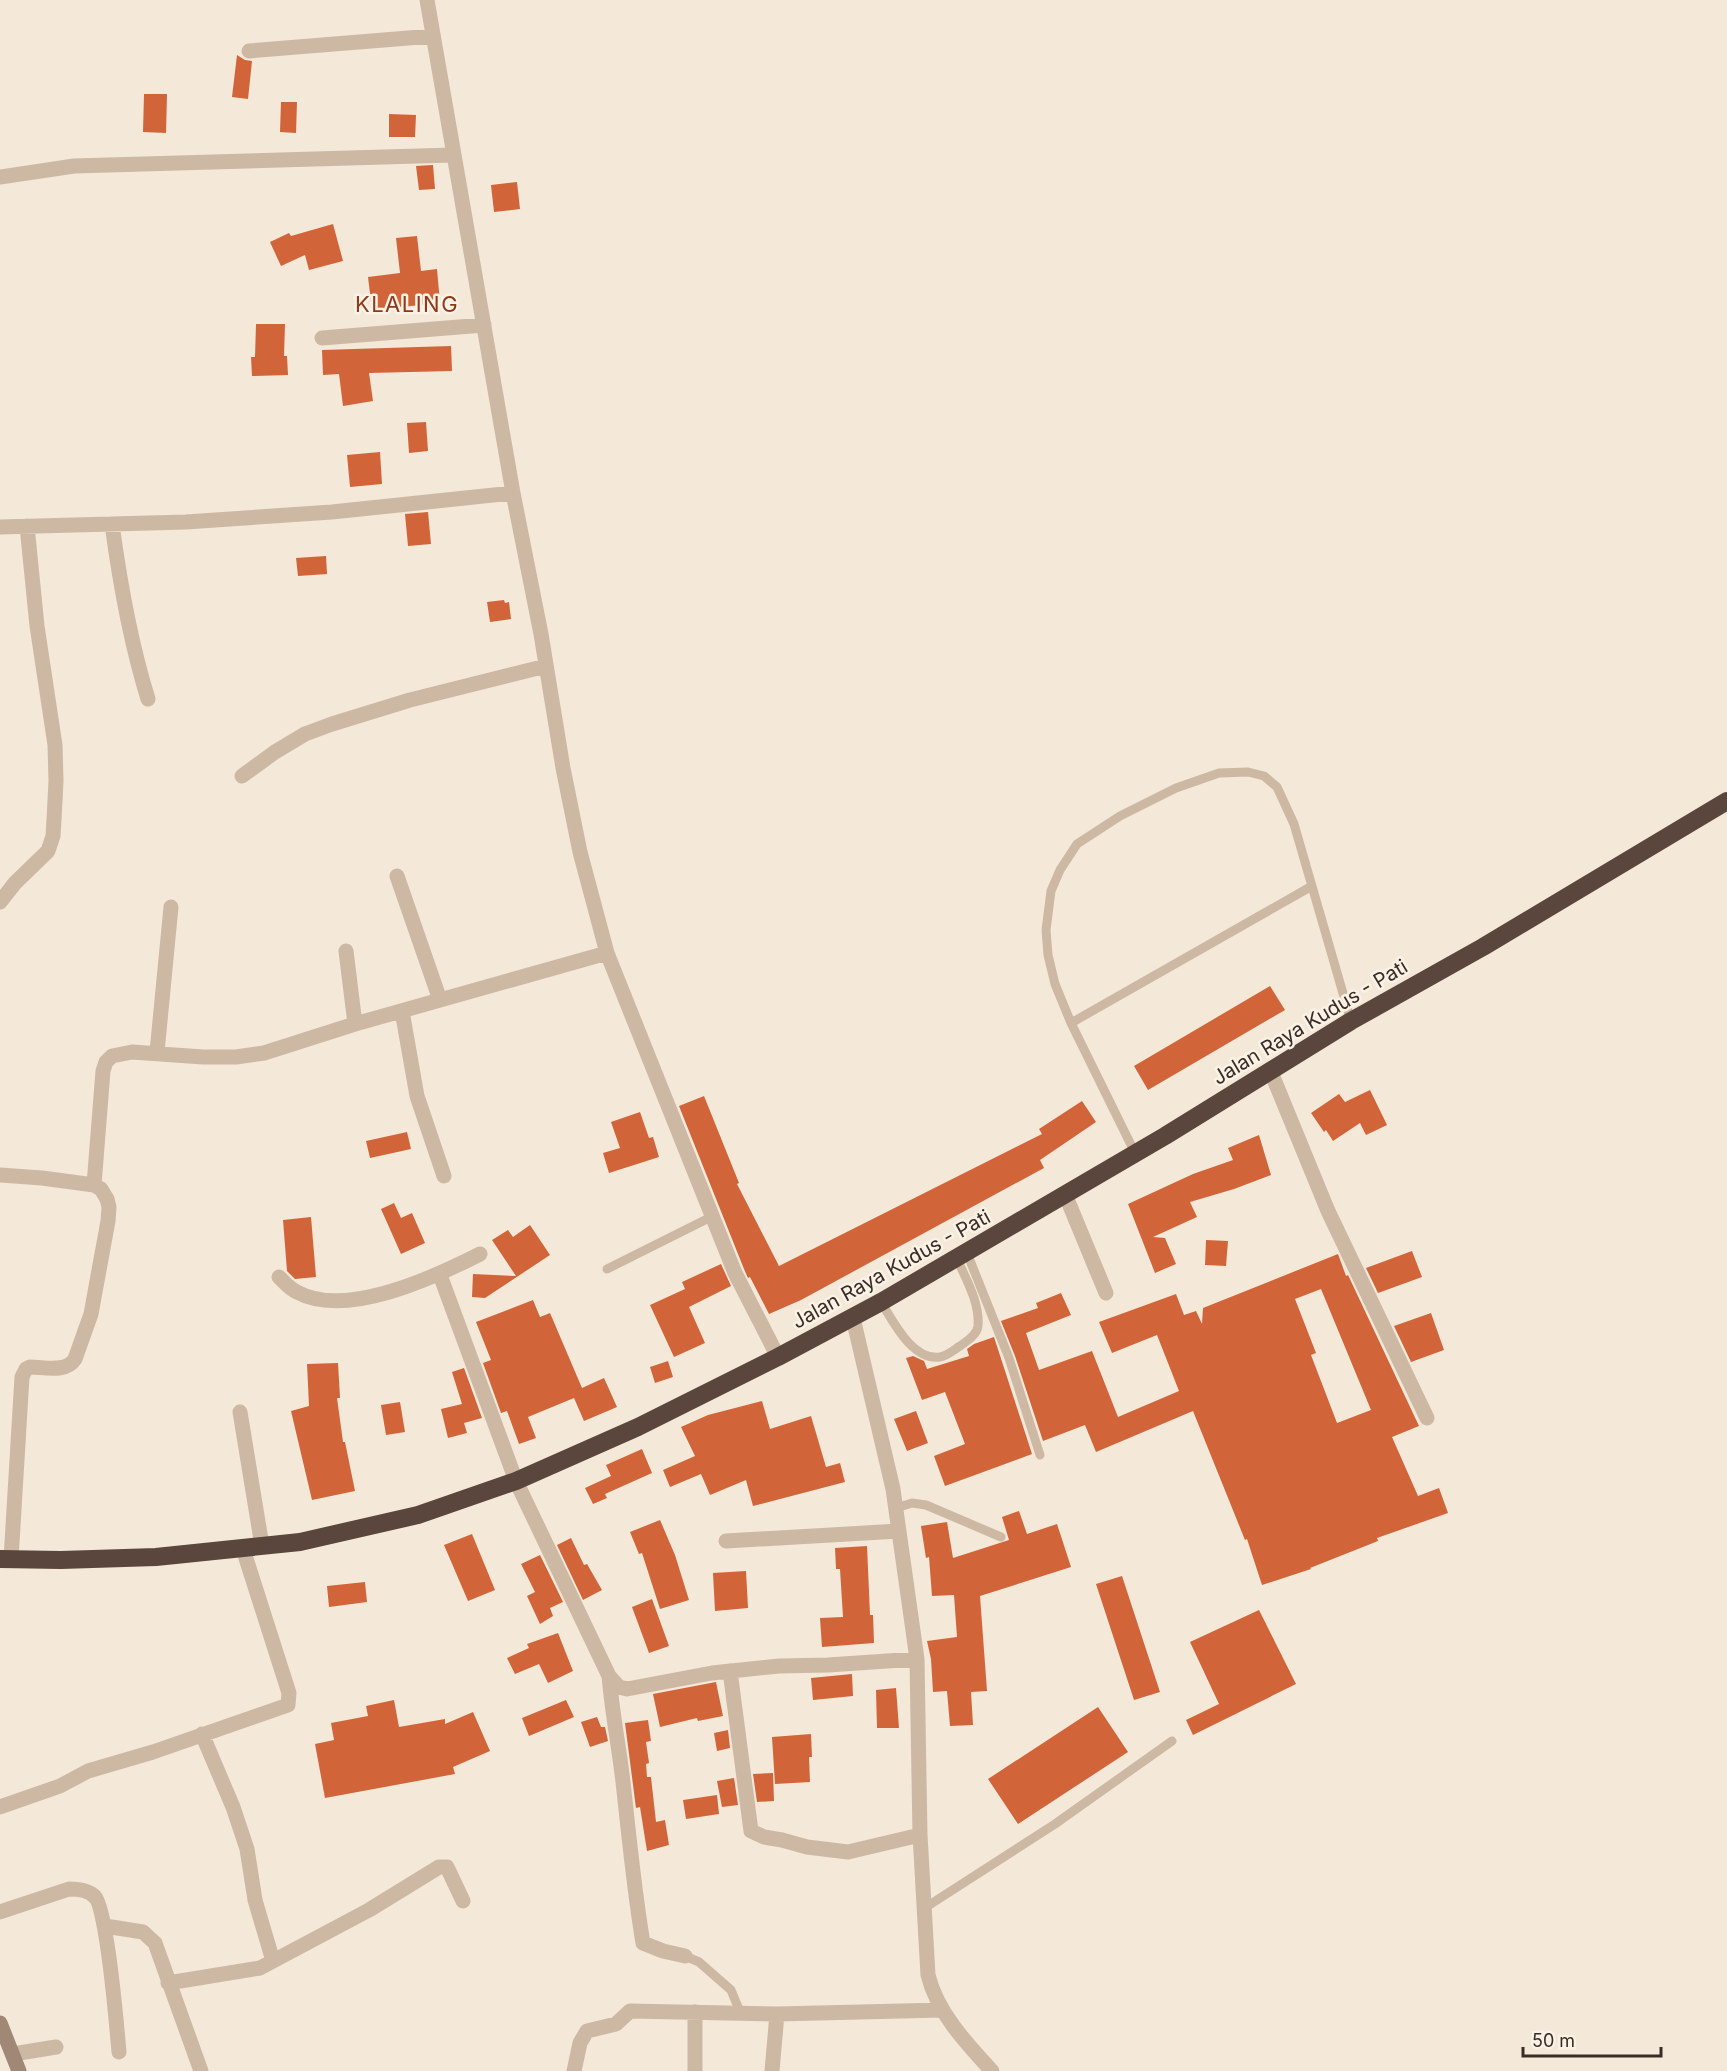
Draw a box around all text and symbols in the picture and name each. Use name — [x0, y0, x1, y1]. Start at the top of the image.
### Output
district label: KLALING — [355, 291, 459, 317]
street label: Jalan Raya Kudus - Pati — [1208, 954, 1412, 1090]
street label: Jalan Raya Kudus - Pati — [788, 1204, 994, 1334]
scale bar — [1523, 2020, 1661, 2058]
text: 50 m — [1532, 2030, 1575, 2051]

